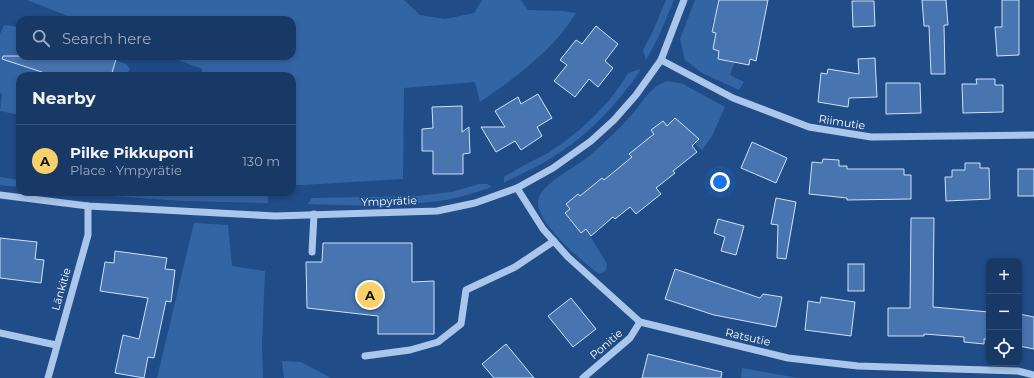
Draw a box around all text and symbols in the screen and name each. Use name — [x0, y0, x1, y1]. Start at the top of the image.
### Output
search box — [16, 16, 296, 60]
icon: search — [30, 27, 52, 49]
text: Search here — [62, 29, 151, 48]
text: Nearby — [32, 88, 96, 108]
street label: Riimutie — [818, 111, 867, 133]
text: Pilke Pikkuponi — [70, 143, 194, 162]
text: A — [40, 153, 50, 169]
text: 130 m — [242, 153, 280, 169]
text: Place · Ympyrätie — [70, 162, 182, 178]
your location — [710, 172, 730, 192]
street label: Ympyrätie — [361, 193, 418, 209]
map controls — [986, 258, 1022, 366]
button: + — [986, 258, 1022, 294]
street label: Länkitie — [48, 266, 74, 312]
pin: A — [357, 280, 383, 310]
button: − — [986, 294, 1022, 330]
street label: Ratsutie — [724, 325, 772, 349]
street label: Ponitie — [587, 326, 626, 362]
button: locate — [986, 330, 1022, 366]

